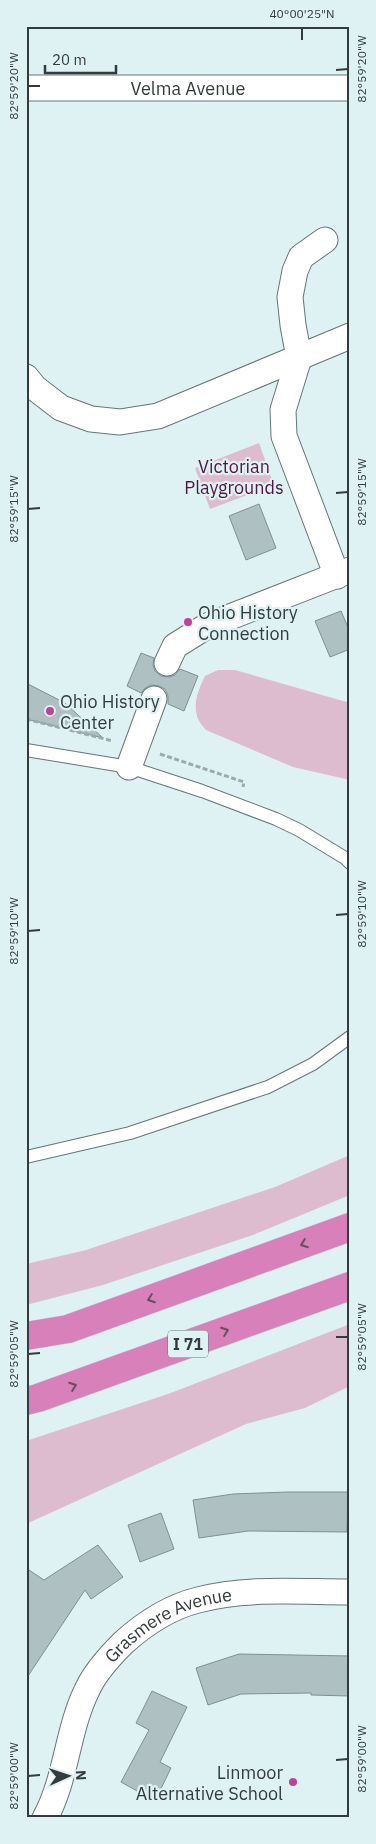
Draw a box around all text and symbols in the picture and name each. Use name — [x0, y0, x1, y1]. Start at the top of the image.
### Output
text: 40°00'25"N — [269, 6, 335, 21]
text: 82°59'20"W — [354, 35, 369, 103]
scale bar — [45, 42, 116, 74]
text: 20 m — [52, 50, 87, 69]
text: 82°59'20"W — [6, 52, 21, 120]
street label: Velma Avenue — [131, 77, 246, 100]
park label: Victorian Playgrounds — [184, 455, 284, 499]
text: 82°59'15"W — [354, 458, 369, 526]
text: 82°59'15"W — [6, 475, 21, 543]
place label: Ohio History Connection — [198, 601, 298, 645]
marker: Ohio History Connection — [182, 616, 194, 628]
place label: Ohio History Center — [60, 690, 160, 734]
marker: Ohio History Center — [44, 705, 56, 717]
text: 82°59'10"W — [354, 880, 369, 948]
text: 82°59'10"W — [6, 897, 21, 965]
one-way arrow — [300, 1238, 309, 1248]
one-way arrow — [147, 1293, 156, 1303]
text: 82°59'05"W — [354, 1303, 369, 1371]
text: 82°59'05"W — [6, 1320, 21, 1388]
one-way arrow — [221, 1327, 229, 1337]
road number: I 71 — [168, 1330, 208, 1358]
one-way arrow — [68, 1382, 76, 1392]
street label: Grasmere Avenue — [99, 1582, 233, 1667]
text: 82°59'00"W — [354, 1725, 369, 1793]
text: 82°59'00"W — [6, 1742, 21, 1810]
north arrow — [42, 1752, 92, 1802]
place label: Linmoor Alternative School — [136, 1761, 283, 1805]
text: N — [72, 1770, 90, 1781]
marker: Linmoor Alternative School — [287, 1776, 299, 1788]

